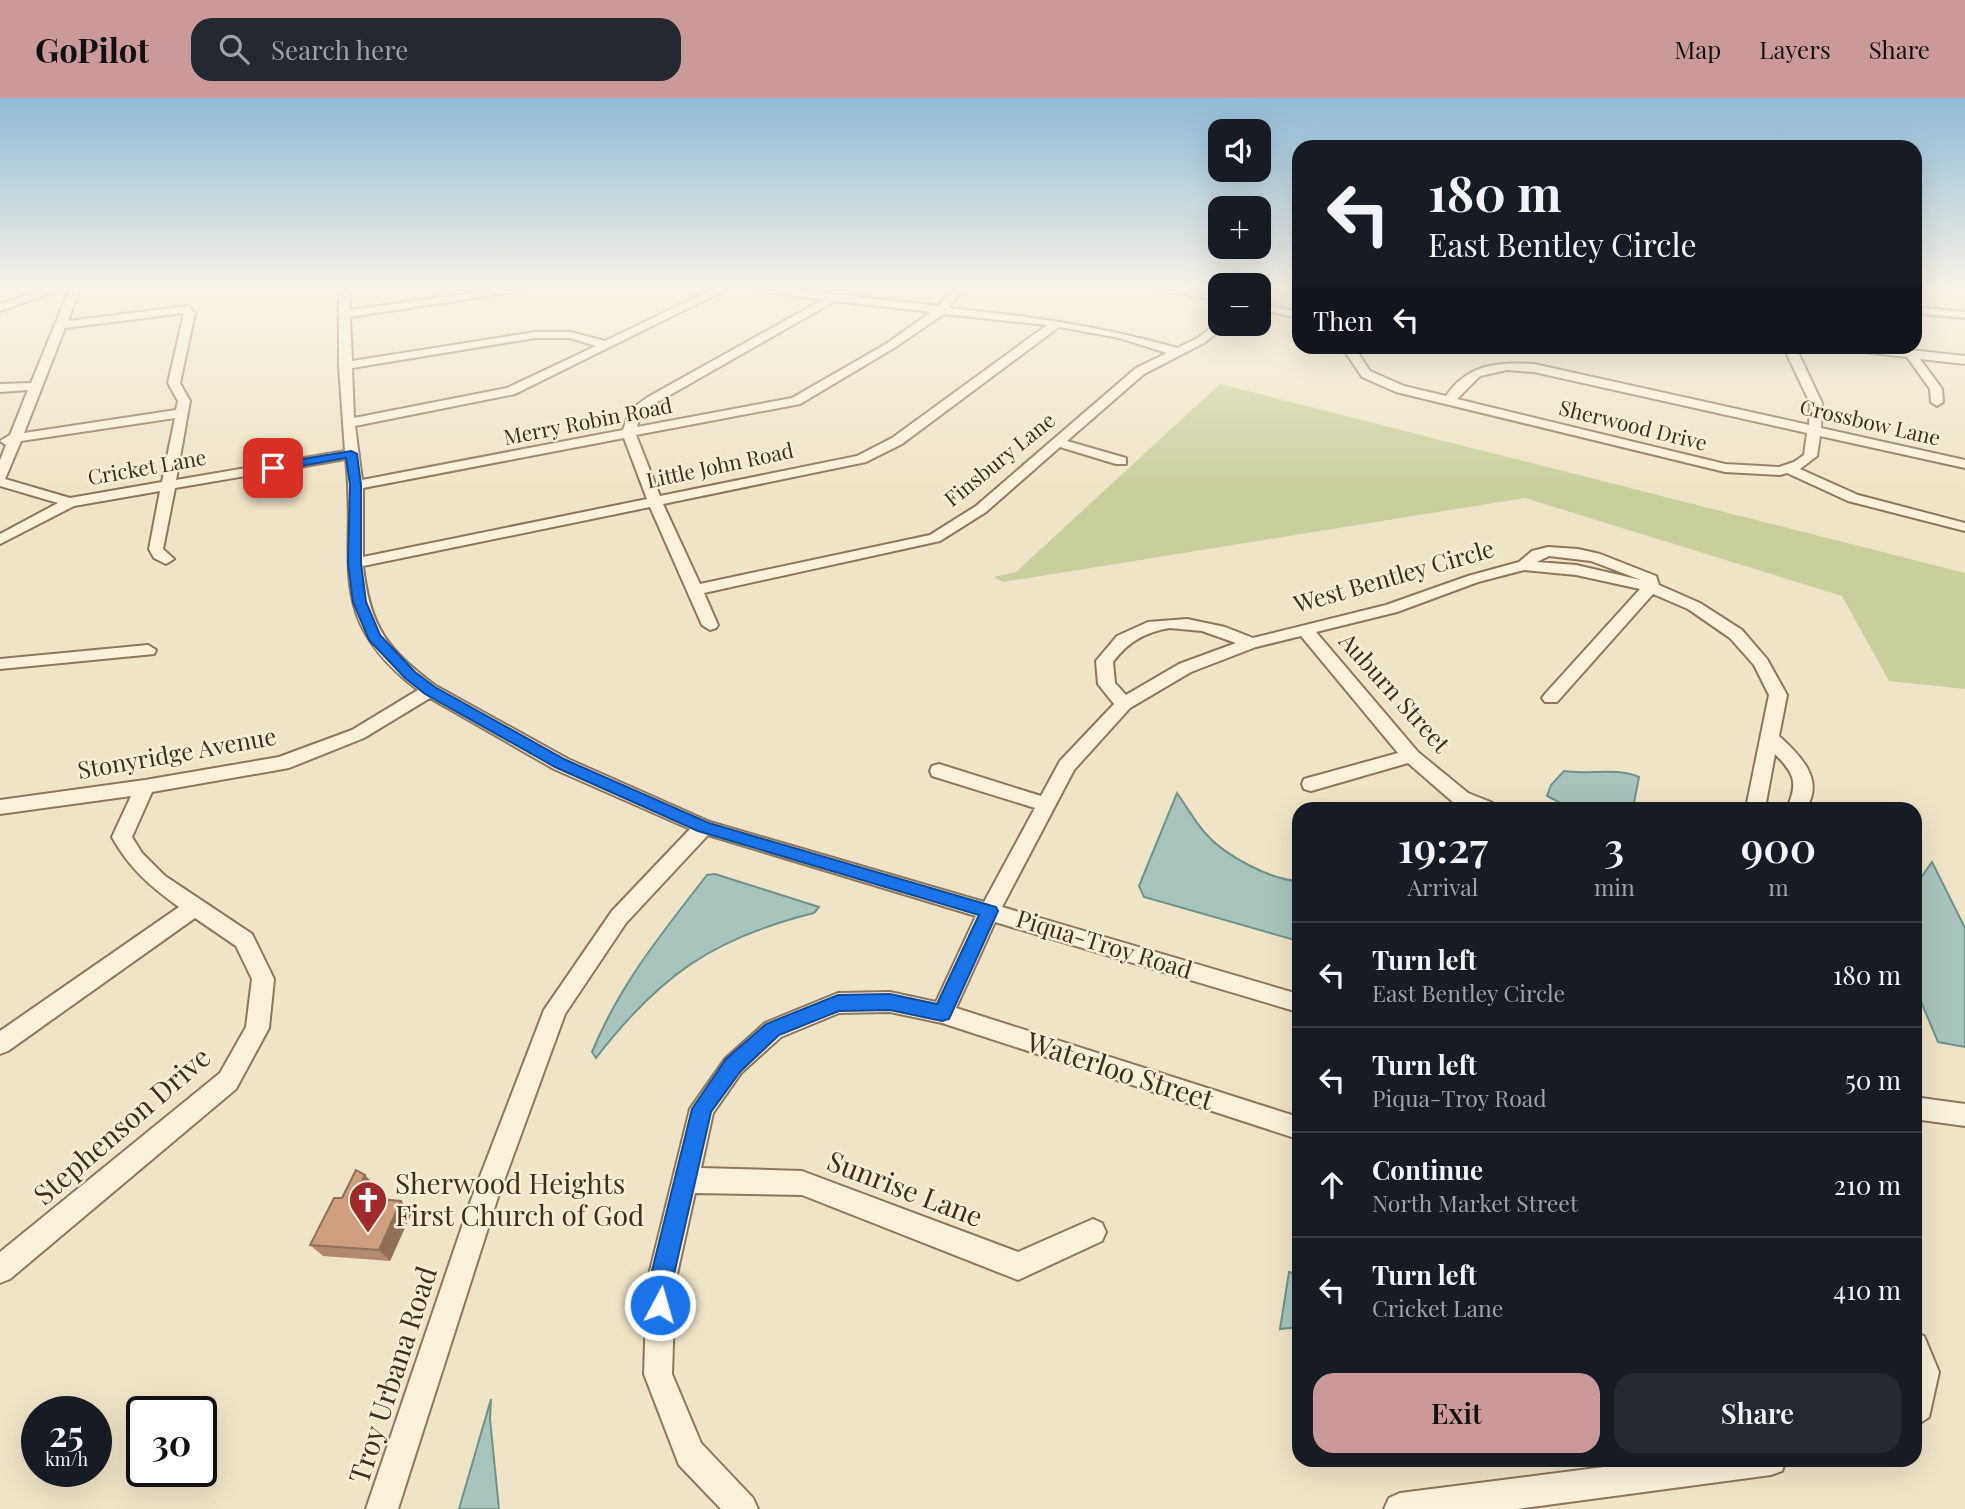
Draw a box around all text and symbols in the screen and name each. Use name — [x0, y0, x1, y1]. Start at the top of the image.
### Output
search box — [191, 18, 681, 81]
text: GoPilot — [35, 27, 149, 71]
icon: search — [215, 30, 253, 68]
text: Search here — [271, 32, 408, 67]
text: Map — [1675, 33, 1721, 65]
text: Layers — [1759, 33, 1831, 65]
text: Share — [1869, 33, 1930, 65]
map controls — [1208, 119, 1271, 336]
button: sound — [1208, 119, 1271, 182]
text: 180 m — [1428, 159, 1562, 224]
icon: left — [1313, 168, 1404, 259]
button: + — [1208, 196, 1271, 259]
text: East Bentley Circle — [1428, 222, 1697, 265]
button: − — [1208, 273, 1271, 336]
icon: left — [1387, 301, 1425, 339]
text: Then — [1313, 303, 1373, 338]
street label: Merry Robin Road — [501, 390, 674, 450]
street label: Crossbow Lane — [1797, 391, 1944, 451]
street label: Sherwood Drive — [1557, 392, 1710, 456]
street label: Finsbury Lane — [938, 405, 1060, 512]
street label: Little John Road — [643, 435, 796, 493]
pin — [243, 438, 303, 498]
street label: Cricket Lane — [85, 442, 208, 490]
icon: arrive — [254, 449, 292, 487]
street label: West Bentley Circle — [1289, 531, 1497, 619]
street label: Auburn Street — [1332, 624, 1458, 759]
street label: Stonyridge Avenue — [75, 719, 279, 785]
text: 19:27 — [1398, 818, 1488, 874]
text: 3 — [1604, 818, 1624, 874]
text: 900 — [1741, 818, 1816, 874]
text: Arrival — [1408, 871, 1478, 902]
text: min — [1594, 871, 1635, 902]
text: m — [1768, 871, 1789, 902]
street label: Piqua-Troy Road — [1013, 901, 1196, 985]
text: Turn left — [1372, 942, 1477, 977]
icon: left — [1313, 956, 1351, 994]
text: 180 m — [1833, 957, 1901, 992]
text: East Bentley Circle — [1372, 977, 1565, 1008]
street label: Waterloo Street — [1021, 1022, 1220, 1118]
street label: Stephenson Drive — [25, 1038, 217, 1212]
text: Turn left — [1372, 1047, 1477, 1082]
icon: left — [1313, 1061, 1351, 1099]
text: 50 m — [1845, 1062, 1901, 1097]
text: Piqua-Troy Road — [1372, 1082, 1547, 1113]
street label: Sunrise Lane — [822, 1141, 989, 1234]
text: Continue — [1372, 1152, 1483, 1187]
place label: Sherwood Heights First Church of God — [395, 1164, 644, 1233]
icon: ahead — [1313, 1166, 1351, 1204]
text: 210 m — [1834, 1167, 1901, 1202]
church icon: Sherwood Heights First Church of God — [347, 1179, 389, 1234]
text: North Market Street — [1372, 1187, 1578, 1218]
text: Turn left — [1372, 1257, 1477, 1292]
street label: Troy Urbana Road — [339, 1261, 444, 1488]
position arrow — [623, 1268, 697, 1342]
icon: left — [1313, 1271, 1351, 1309]
text: 410 m — [1833, 1272, 1901, 1307]
text: Cricket Lane — [1372, 1292, 1503, 1323]
button: Exit — [1313, 1373, 1600, 1453]
button: Share — [1614, 1373, 1901, 1453]
speed limit sign: 30 — [126, 1396, 217, 1487]
text: 25 — [49, 1409, 84, 1456]
text: km/h — [45, 1447, 88, 1471]

